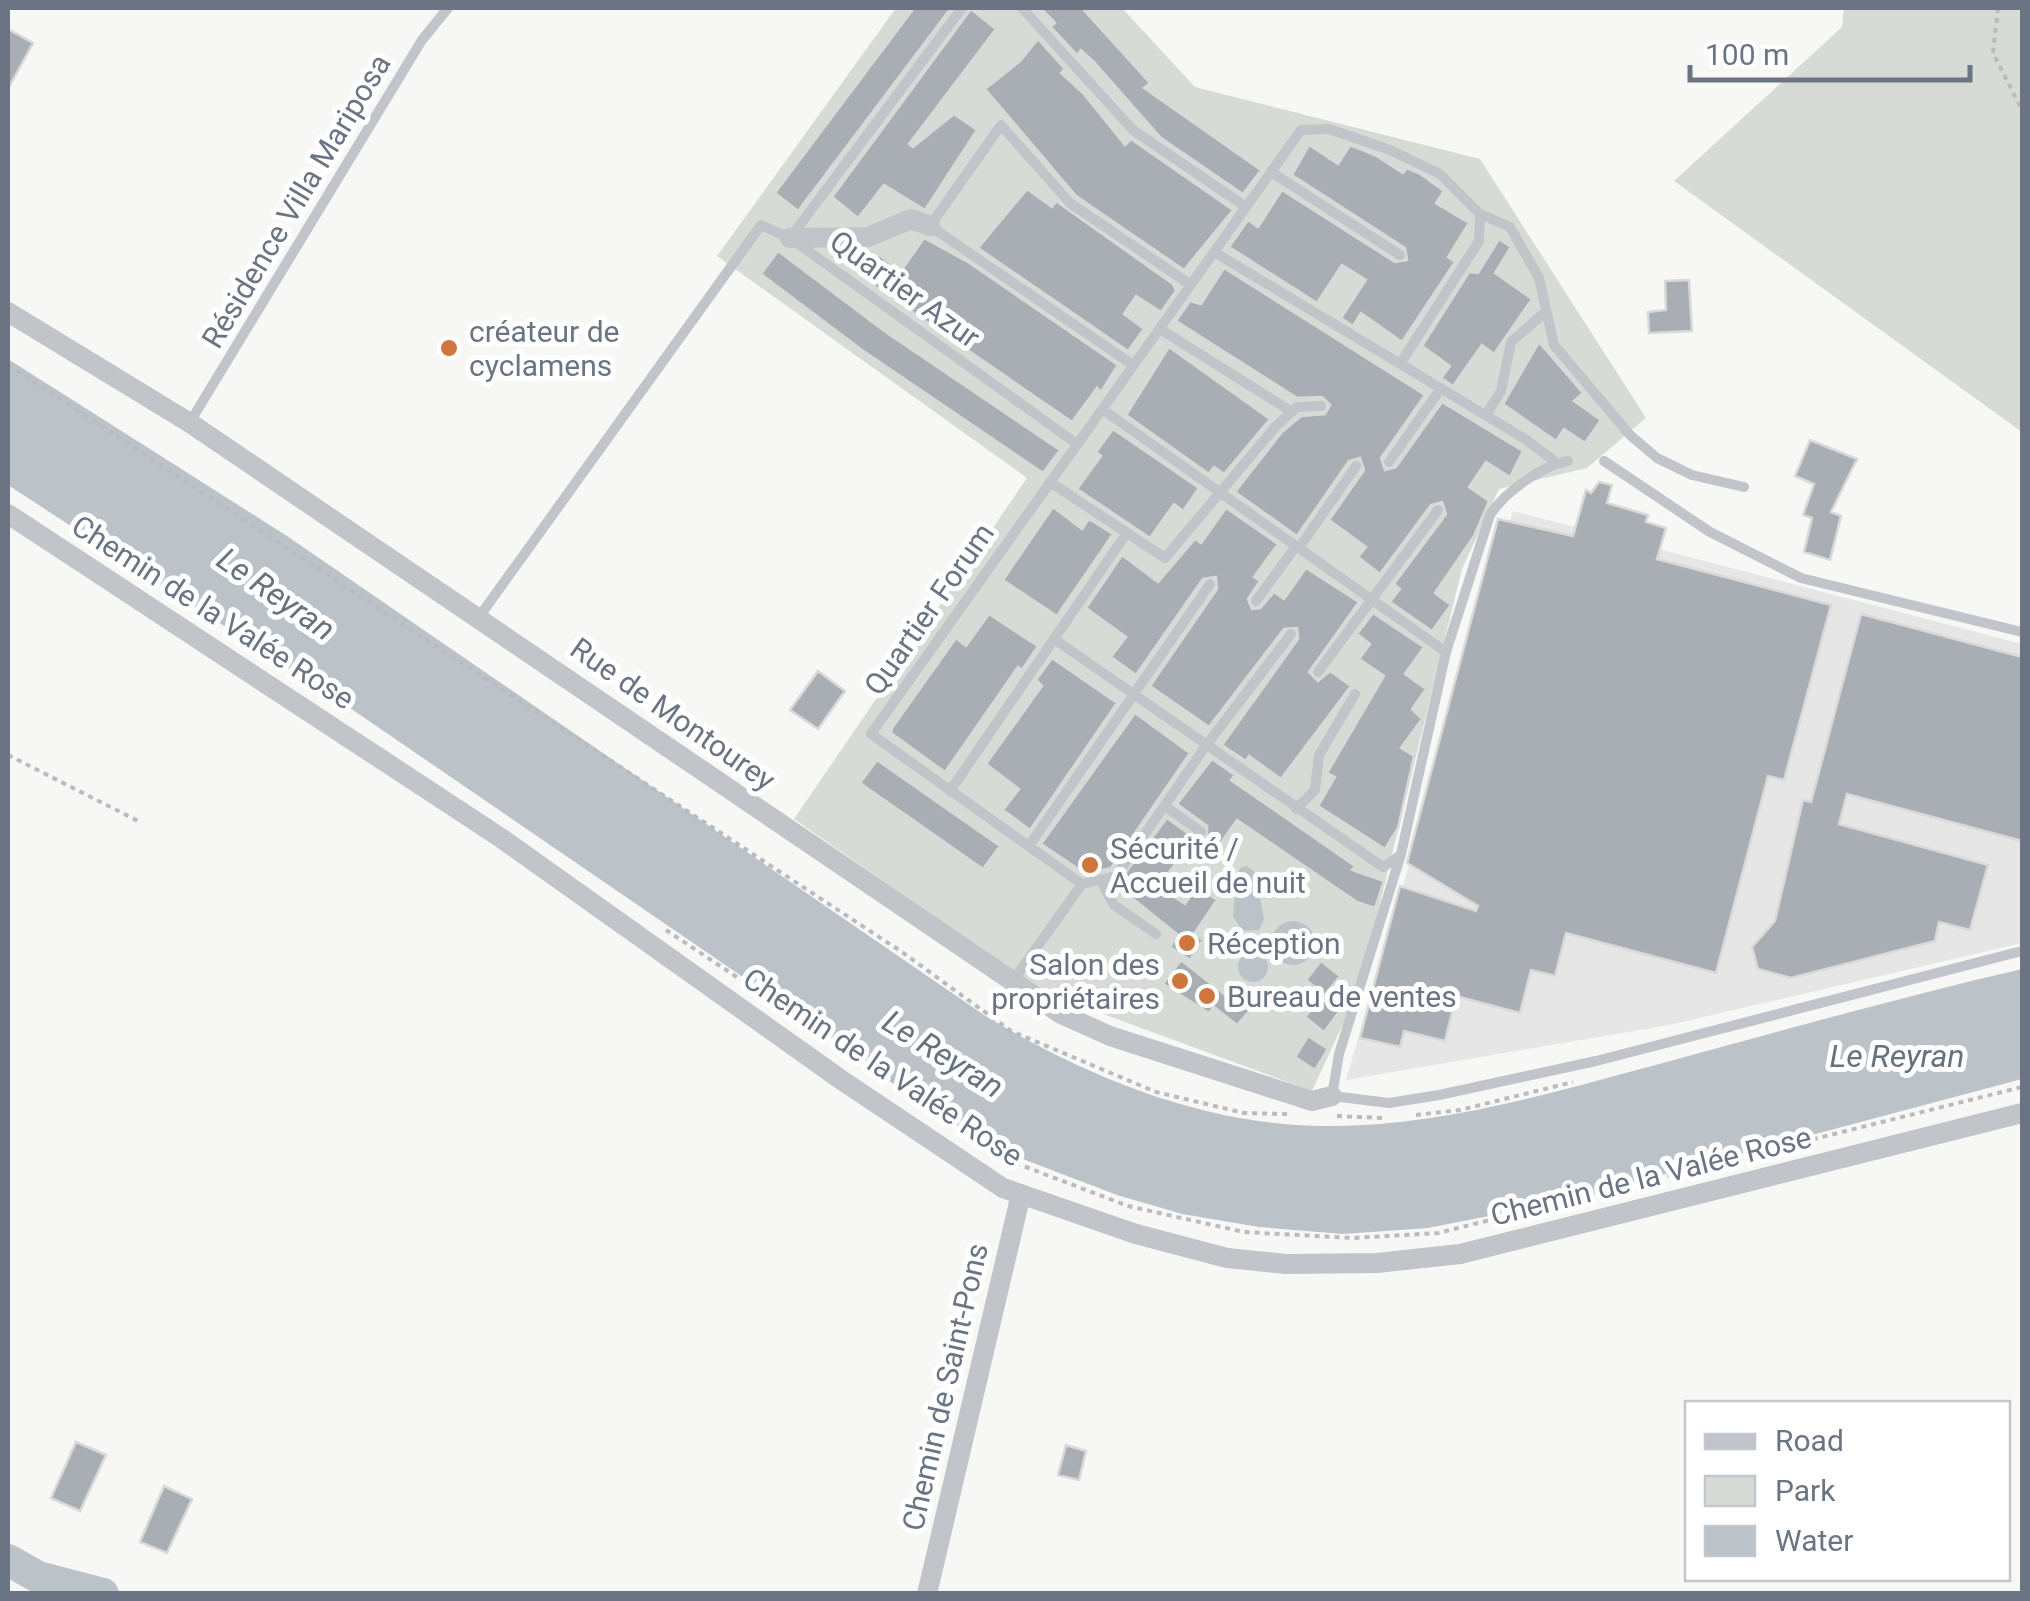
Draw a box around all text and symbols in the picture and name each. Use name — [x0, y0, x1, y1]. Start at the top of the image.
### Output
scale bar — [1690, 20, 1970, 82]
text: 100 m — [1705, 37, 1789, 72]
street label: Résidence Villa Mariposa — [194, 48, 398, 354]
street label: Quartier Azur — [823, 223, 987, 355]
place label: créateur de cyclamens — [469, 314, 620, 383]
marker: créateur de cyclamens — [438, 337, 460, 359]
street label: Chemin de la Valée Rose — [65, 508, 361, 716]
street label: Quartier Forum — [857, 516, 1001, 702]
water label: Le Reyran — [210, 540, 342, 648]
street label: Rue de Montourey — [564, 630, 782, 798]
place label: Sécurité / Accueil de nuit — [1110, 831, 1306, 900]
marker: Sécurité / Accueil de nuit — [1079, 854, 1101, 876]
place label: Réception — [1207, 926, 1341, 961]
marker: Réception — [1176, 932, 1198, 954]
place label: Salon des propriétaires — [991, 947, 1160, 1016]
street label: Chemin de la Valée Rose — [737, 960, 1029, 1174]
marker: Salon des propriétaires — [1169, 970, 1191, 992]
place label: Bureau de ventes — [1227, 979, 1457, 1014]
marker: Bureau de ventes — [1196, 985, 1218, 1007]
water label: Le Reyran — [876, 1002, 1010, 1106]
water label: Le Reyran — [1829, 1037, 1965, 1075]
street label: Chemin de la Valée Rose — [1487, 1119, 1815, 1233]
street label: Chemin de Saint-Pons — [895, 1240, 995, 1534]
legend — [1685, 1401, 2010, 1581]
text: Road — [1775, 1423, 1844, 1458]
text: Park — [1775, 1473, 1836, 1508]
text: Water — [1775, 1523, 1853, 1558]

